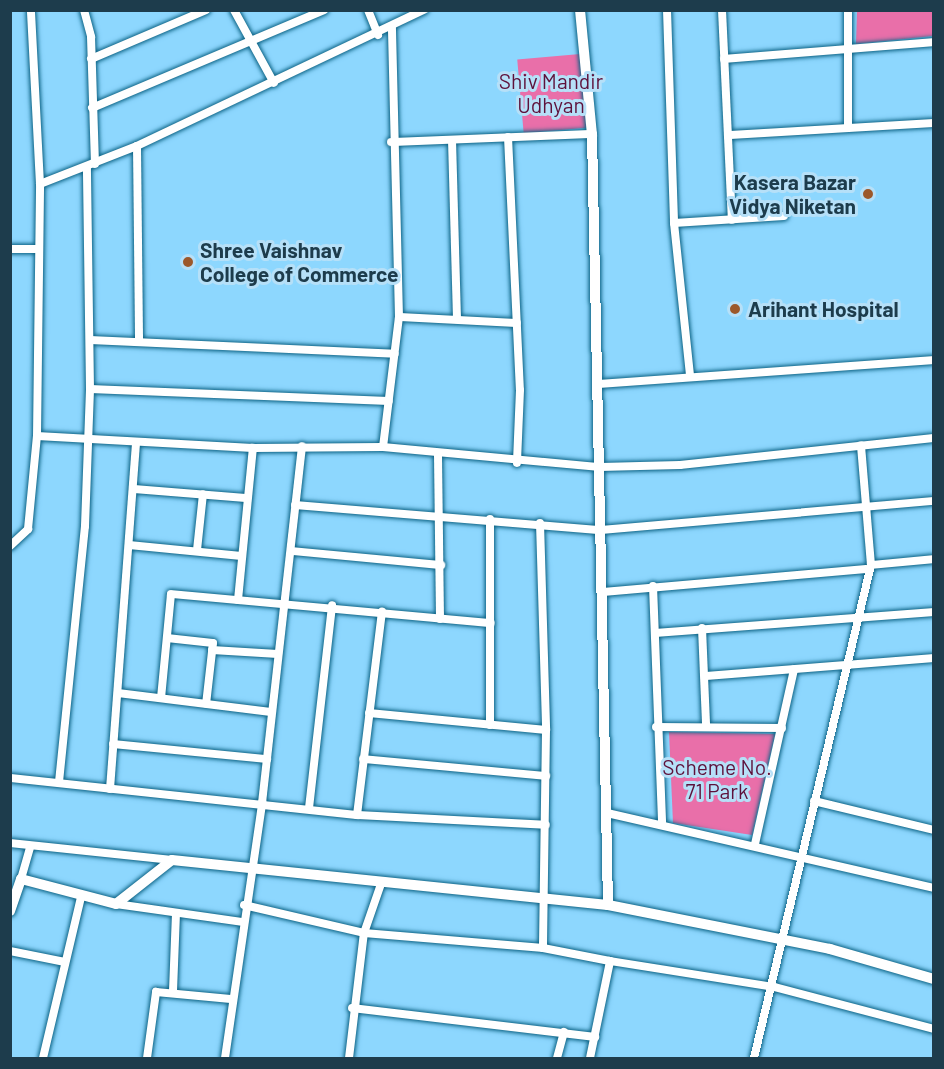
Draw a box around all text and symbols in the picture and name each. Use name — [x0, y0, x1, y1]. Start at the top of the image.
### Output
park label: Shiv Mandir Udhyan — [499, 68, 603, 118]
place label: Kasera Bazar Vidya Niketan — [729, 169, 856, 219]
marker: Kasera Bazar Vidya Niketan — [861, 187, 875, 201]
place label: Shree Vaishnav College of Commerce — [200, 237, 399, 287]
marker: Shree Vaishnav College of Commerce — [181, 255, 195, 269]
place label: Arihant Hospital — [748, 296, 899, 322]
marker: Arihant Hospital — [726, 300, 744, 318]
park label: Scheme No. 71 Park — [662, 754, 772, 804]

